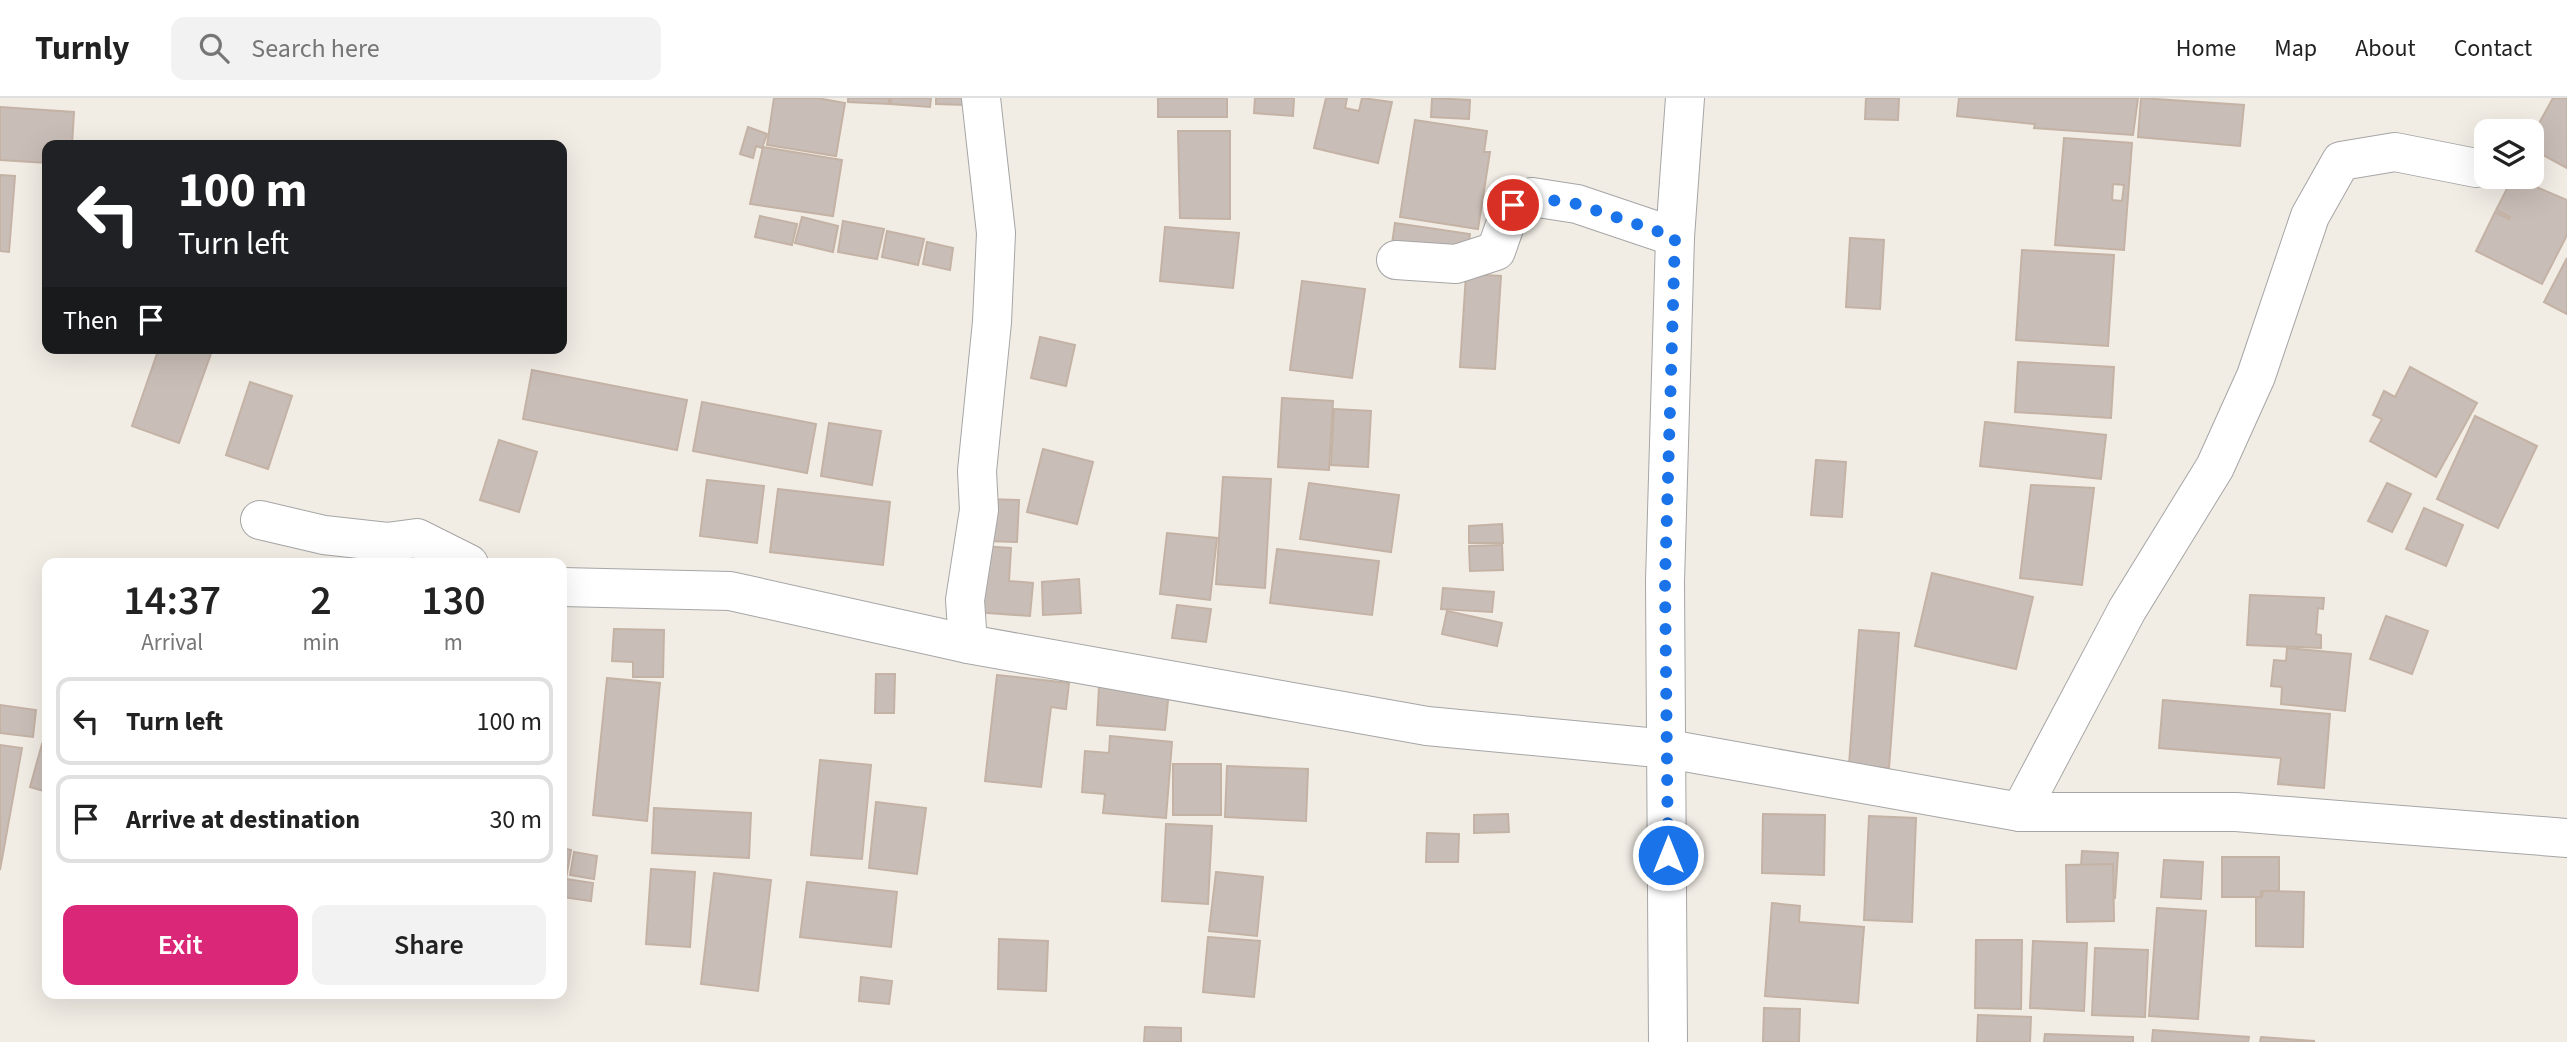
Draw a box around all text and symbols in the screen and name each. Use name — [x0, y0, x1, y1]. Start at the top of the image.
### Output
search box — [171, 17, 661, 80]
text: Turnly — [35, 25, 129, 72]
icon: search — [195, 29, 233, 67]
text: Search here — [251, 30, 380, 67]
text: Home — [2176, 31, 2236, 66]
text: Map — [2274, 31, 2317, 66]
text: About — [2355, 31, 2416, 66]
text: Contact — [2454, 31, 2532, 66]
map controls — [2474, 119, 2544, 189]
button: layers — [2474, 119, 2544, 189]
text: 100 m — [178, 156, 307, 226]
icon: left — [63, 168, 154, 259]
pin — [1483, 175, 1543, 235]
icon: arrive — [1494, 186, 1532, 224]
text: Turn left — [178, 221, 289, 267]
icon: arrive — [132, 301, 170, 339]
text: Then — [63, 302, 118, 339]
text: 14:37 — [123, 571, 221, 631]
text: 2 — [310, 571, 332, 631]
text: 130 — [421, 571, 486, 631]
text: Arrival — [141, 626, 203, 659]
text: min — [302, 626, 340, 659]
text: m — [444, 626, 463, 659]
icon: left — [67, 702, 105, 740]
text: Turn left — [126, 703, 223, 740]
text: 100 m — [476, 703, 542, 740]
icon: arrive — [67, 800, 105, 838]
text: Arrive at destination — [126, 801, 360, 838]
text: 30 m — [489, 801, 542, 838]
position arrow — [1631, 818, 1705, 892]
button: Exit — [63, 905, 298, 985]
button: Share — [312, 905, 546, 985]

